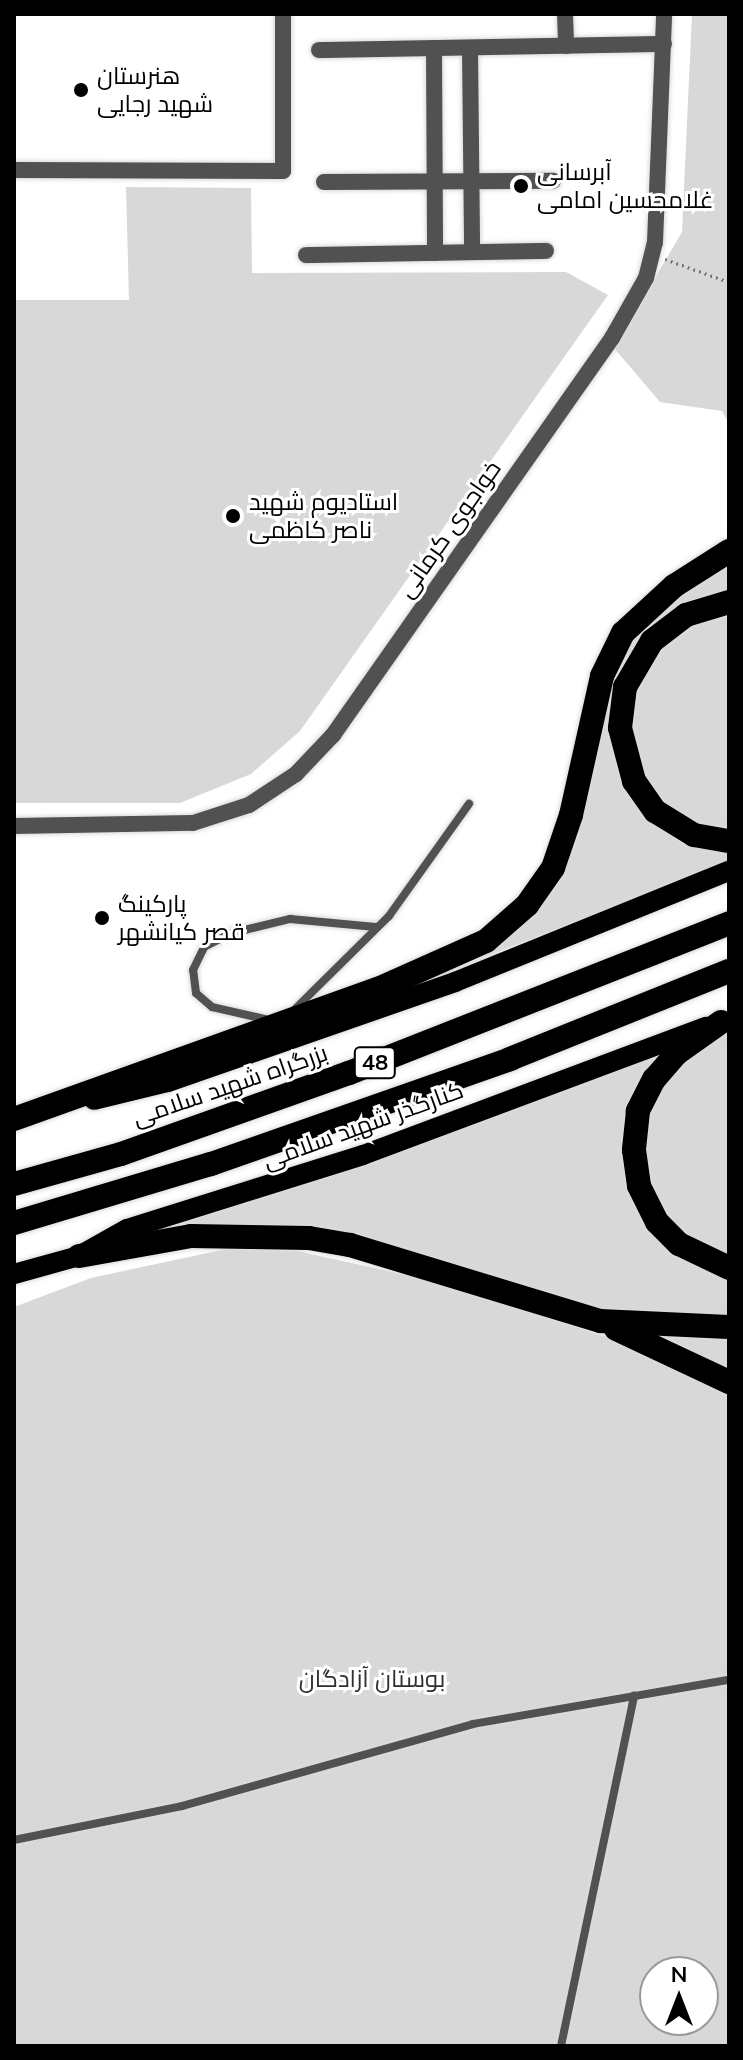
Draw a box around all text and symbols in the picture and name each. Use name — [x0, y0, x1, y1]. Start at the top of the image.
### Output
place label: هنرستان شهید رجایی — [97, 62, 213, 118]
marker: هنرستان شهید رجایی — [72, 81, 90, 99]
place label: آبرسانی غلامحسین امامی — [537, 158, 713, 214]
marker: آبرسانی غلامحسین امامی — [512, 177, 530, 195]
street label: خواجوی کرمانی — [391, 455, 507, 603]
place label: استادیوم شهید ناصر کاظمی — [249, 488, 398, 544]
marker: استادیوم شهید ناصر کاظمی — [224, 507, 242, 525]
place label: پارکینگ قصر کیانشهر — [118, 890, 245, 946]
marker: پارکینگ قصر کیانشهر — [93, 909, 111, 927]
street label: بزرگراه شهید سلامی — [129, 1038, 331, 1132]
road number: 48 — [353, 1045, 397, 1081]
street label: کنارگذر شهید سلامی — [259, 1075, 467, 1175]
park label: بوستان آزادگان — [299, 1665, 445, 1693]
north arrow — [639, 1956, 719, 2036]
text: N — [671, 1960, 687, 1988]

